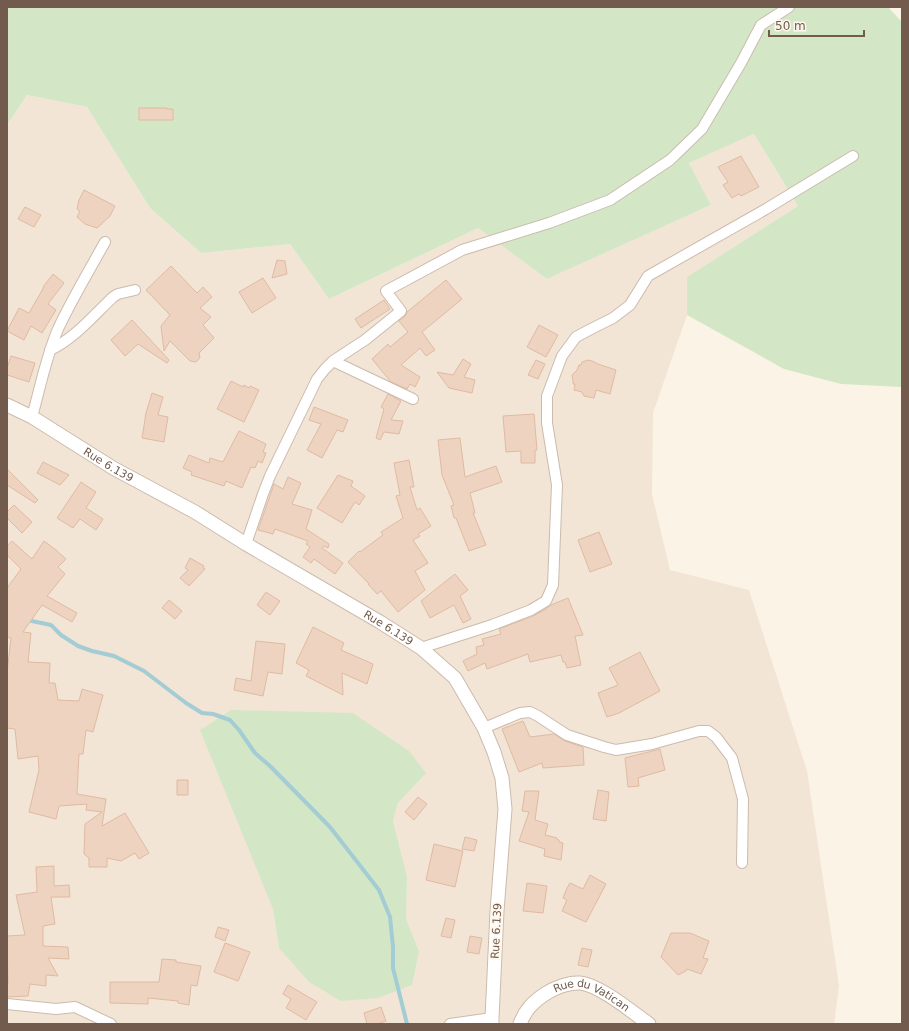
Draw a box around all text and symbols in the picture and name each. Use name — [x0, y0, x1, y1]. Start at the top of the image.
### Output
scale bar — [769, 12, 864, 38]
text: 50 m — [775, 19, 806, 33]
street label: Rue 6.139 — [81, 445, 136, 485]
street label: Rue 6.139 — [361, 608, 415, 648]
street label: Rue 6.139 — [489, 903, 504, 959]
street label: Rue du Vatican — [551, 977, 632, 1015]

